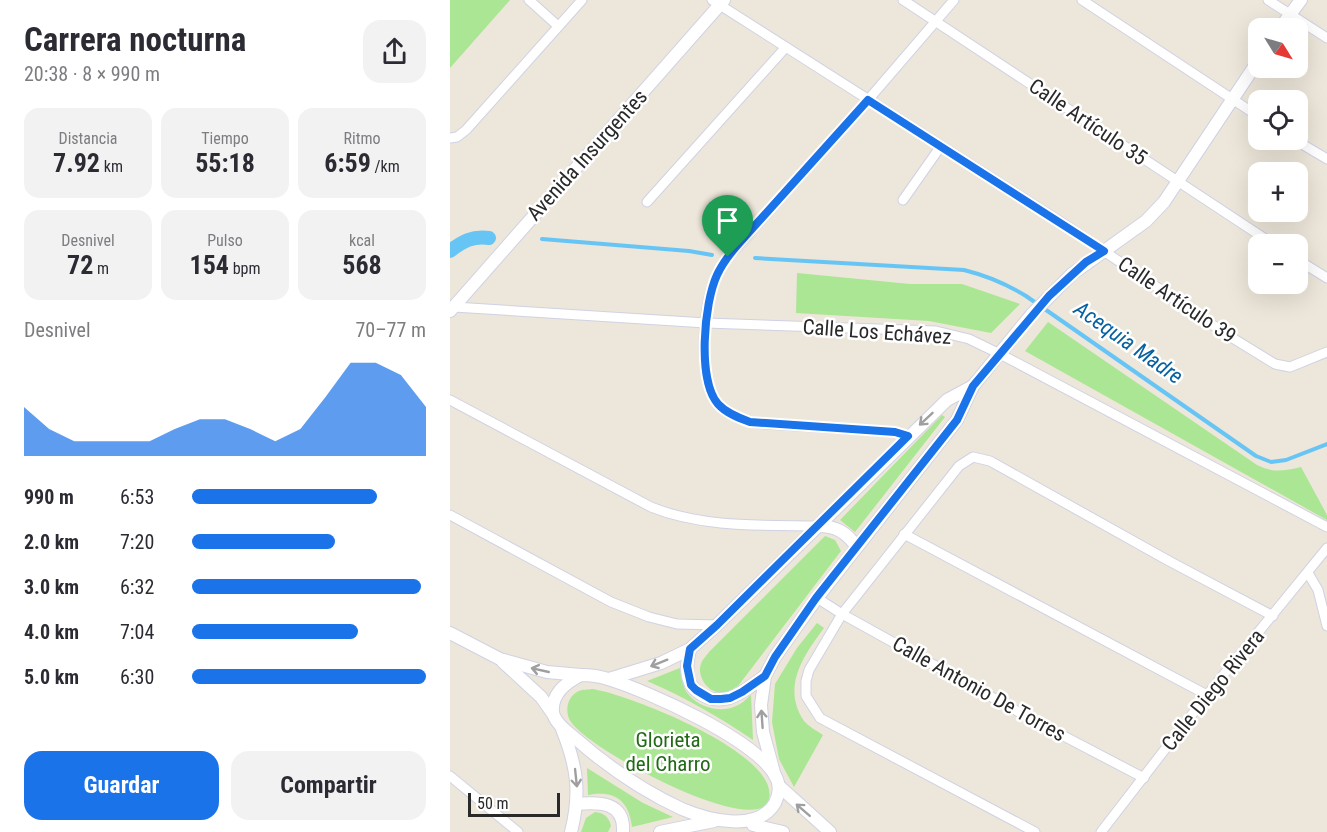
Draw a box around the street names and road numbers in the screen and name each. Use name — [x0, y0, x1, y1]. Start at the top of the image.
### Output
street label: Calle Artículo 35 — [1024, 74, 1152, 170]
street label: Avenida Insurgentes — [522, 85, 652, 225]
street label: Calle Artículo 39 — [1113, 252, 1241, 348]
street label: Calle Los Echávez — [802, 315, 952, 349]
street label: Calle Diego Rivera — [1157, 624, 1269, 756]
street label: Calle Antonio De Torres — [888, 631, 1070, 747]

